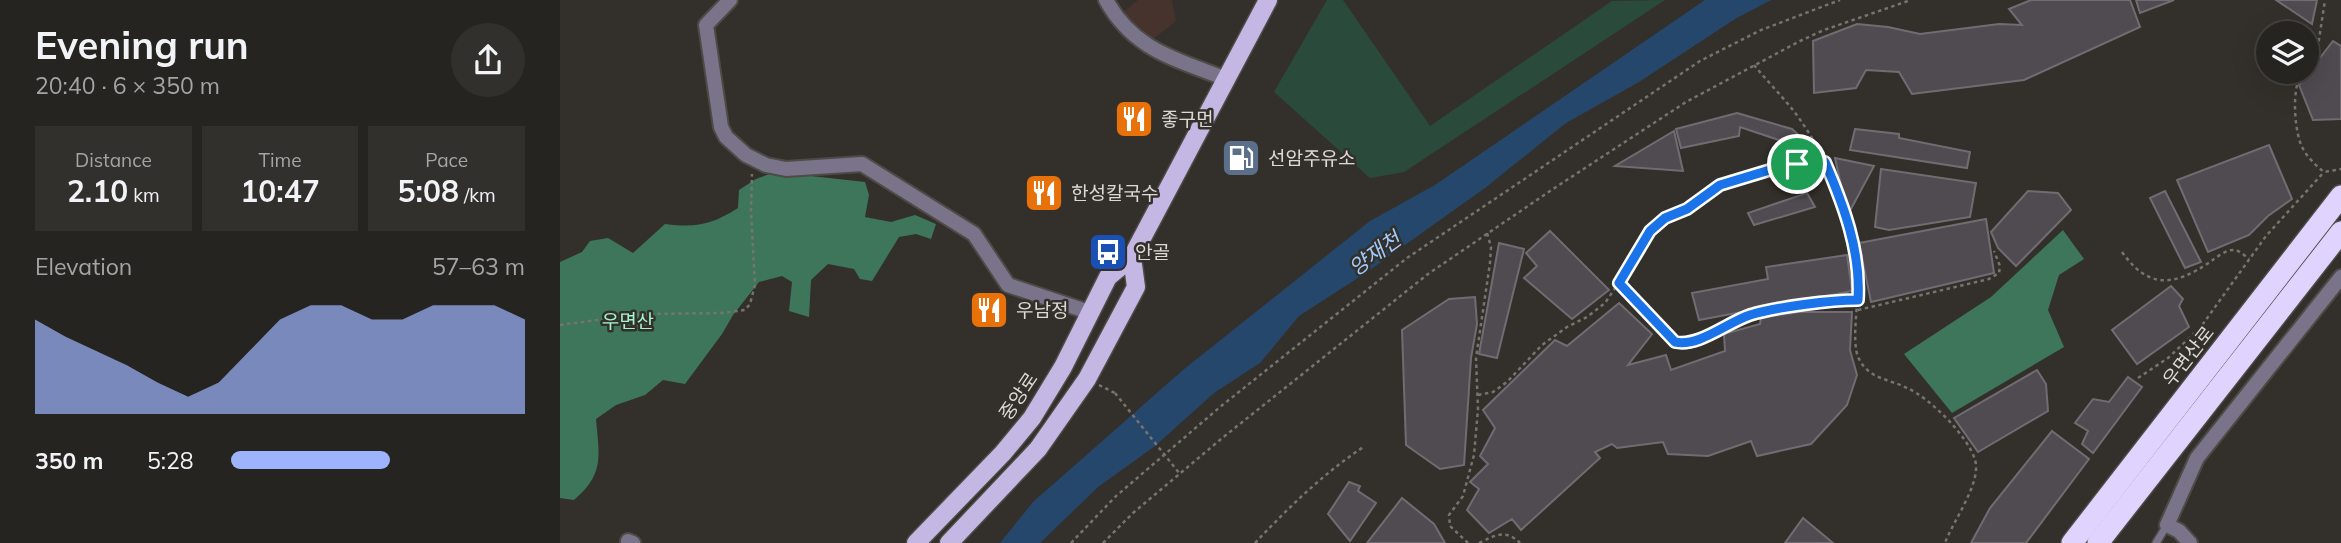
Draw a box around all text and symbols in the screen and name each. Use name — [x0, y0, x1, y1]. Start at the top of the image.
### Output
text: Evening run — [35, 21, 249, 69]
map controls — [2256, 21, 2319, 84]
button: layers — [2256, 21, 2319, 84]
button: share — [451, 23, 525, 97]
text: 20:40 · 6 × 350 m — [35, 71, 220, 100]
restaurant icon: 좋구먼 — [1113, 98, 1155, 140]
place label: 좋구먼 — [1161, 107, 1213, 131]
pin — [1767, 134, 1827, 194]
fuel station icon: 선암주유소 — [1220, 137, 1262, 179]
icon: arrive — [1778, 145, 1816, 183]
place label: 선암주유소 — [1268, 146, 1355, 170]
text: Distance — [75, 148, 152, 172]
text: Time — [258, 148, 302, 172]
text: Pace — [425, 148, 468, 172]
text: 2.10 — [67, 172, 128, 210]
text: 10:47 — [240, 172, 320, 210]
text: 5:08 — [398, 172, 459, 210]
restaurant icon: 한성칼국수 — [1023, 172, 1065, 214]
place label: 한성칼국수 — [1071, 181, 1158, 205]
text: km — [128, 183, 160, 207]
text: /km — [459, 183, 496, 207]
water label: 양재천 — [1343, 224, 1408, 281]
bus stop icon: 안골 — [1087, 231, 1129, 273]
place label: 안골 — [1135, 240, 1170, 264]
text: Elevation — [35, 252, 132, 281]
text: 57–63 m — [432, 252, 525, 281]
restaurant icon: 우남정 — [968, 289, 1010, 331]
place label: 우남정 — [1016, 298, 1068, 322]
park label: 우면산 — [602, 309, 654, 333]
street label: 우면산로 — [2157, 321, 2219, 391]
street label: 중앙로 — [993, 368, 1043, 424]
text: 350 m — [35, 446, 103, 475]
text: 5:28 — [147, 446, 194, 475]

